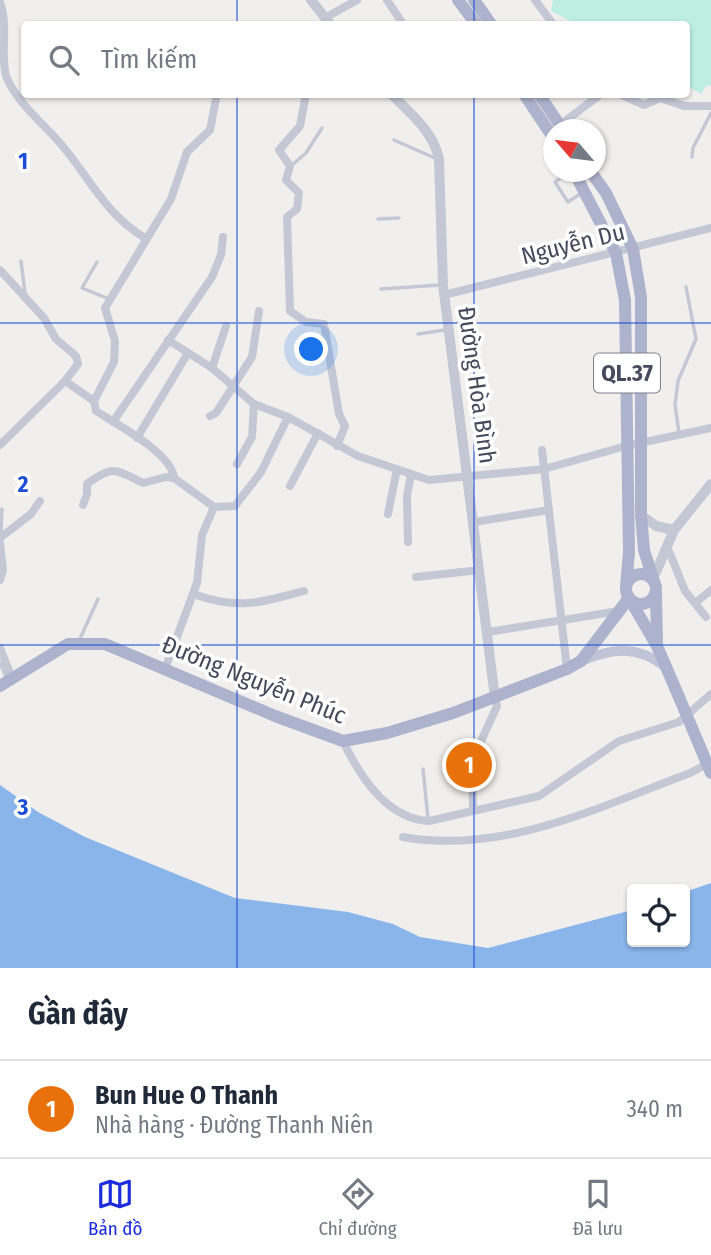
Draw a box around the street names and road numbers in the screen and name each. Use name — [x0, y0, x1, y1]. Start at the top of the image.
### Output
street label: Nguyễn Du — [518, 218, 628, 270]
street label: Đường Hòa Bình — [452, 305, 502, 465]
road number: QL.37 — [594, 354, 660, 392]
street label: Đường Nguyễn Phúc — [158, 630, 350, 730]

